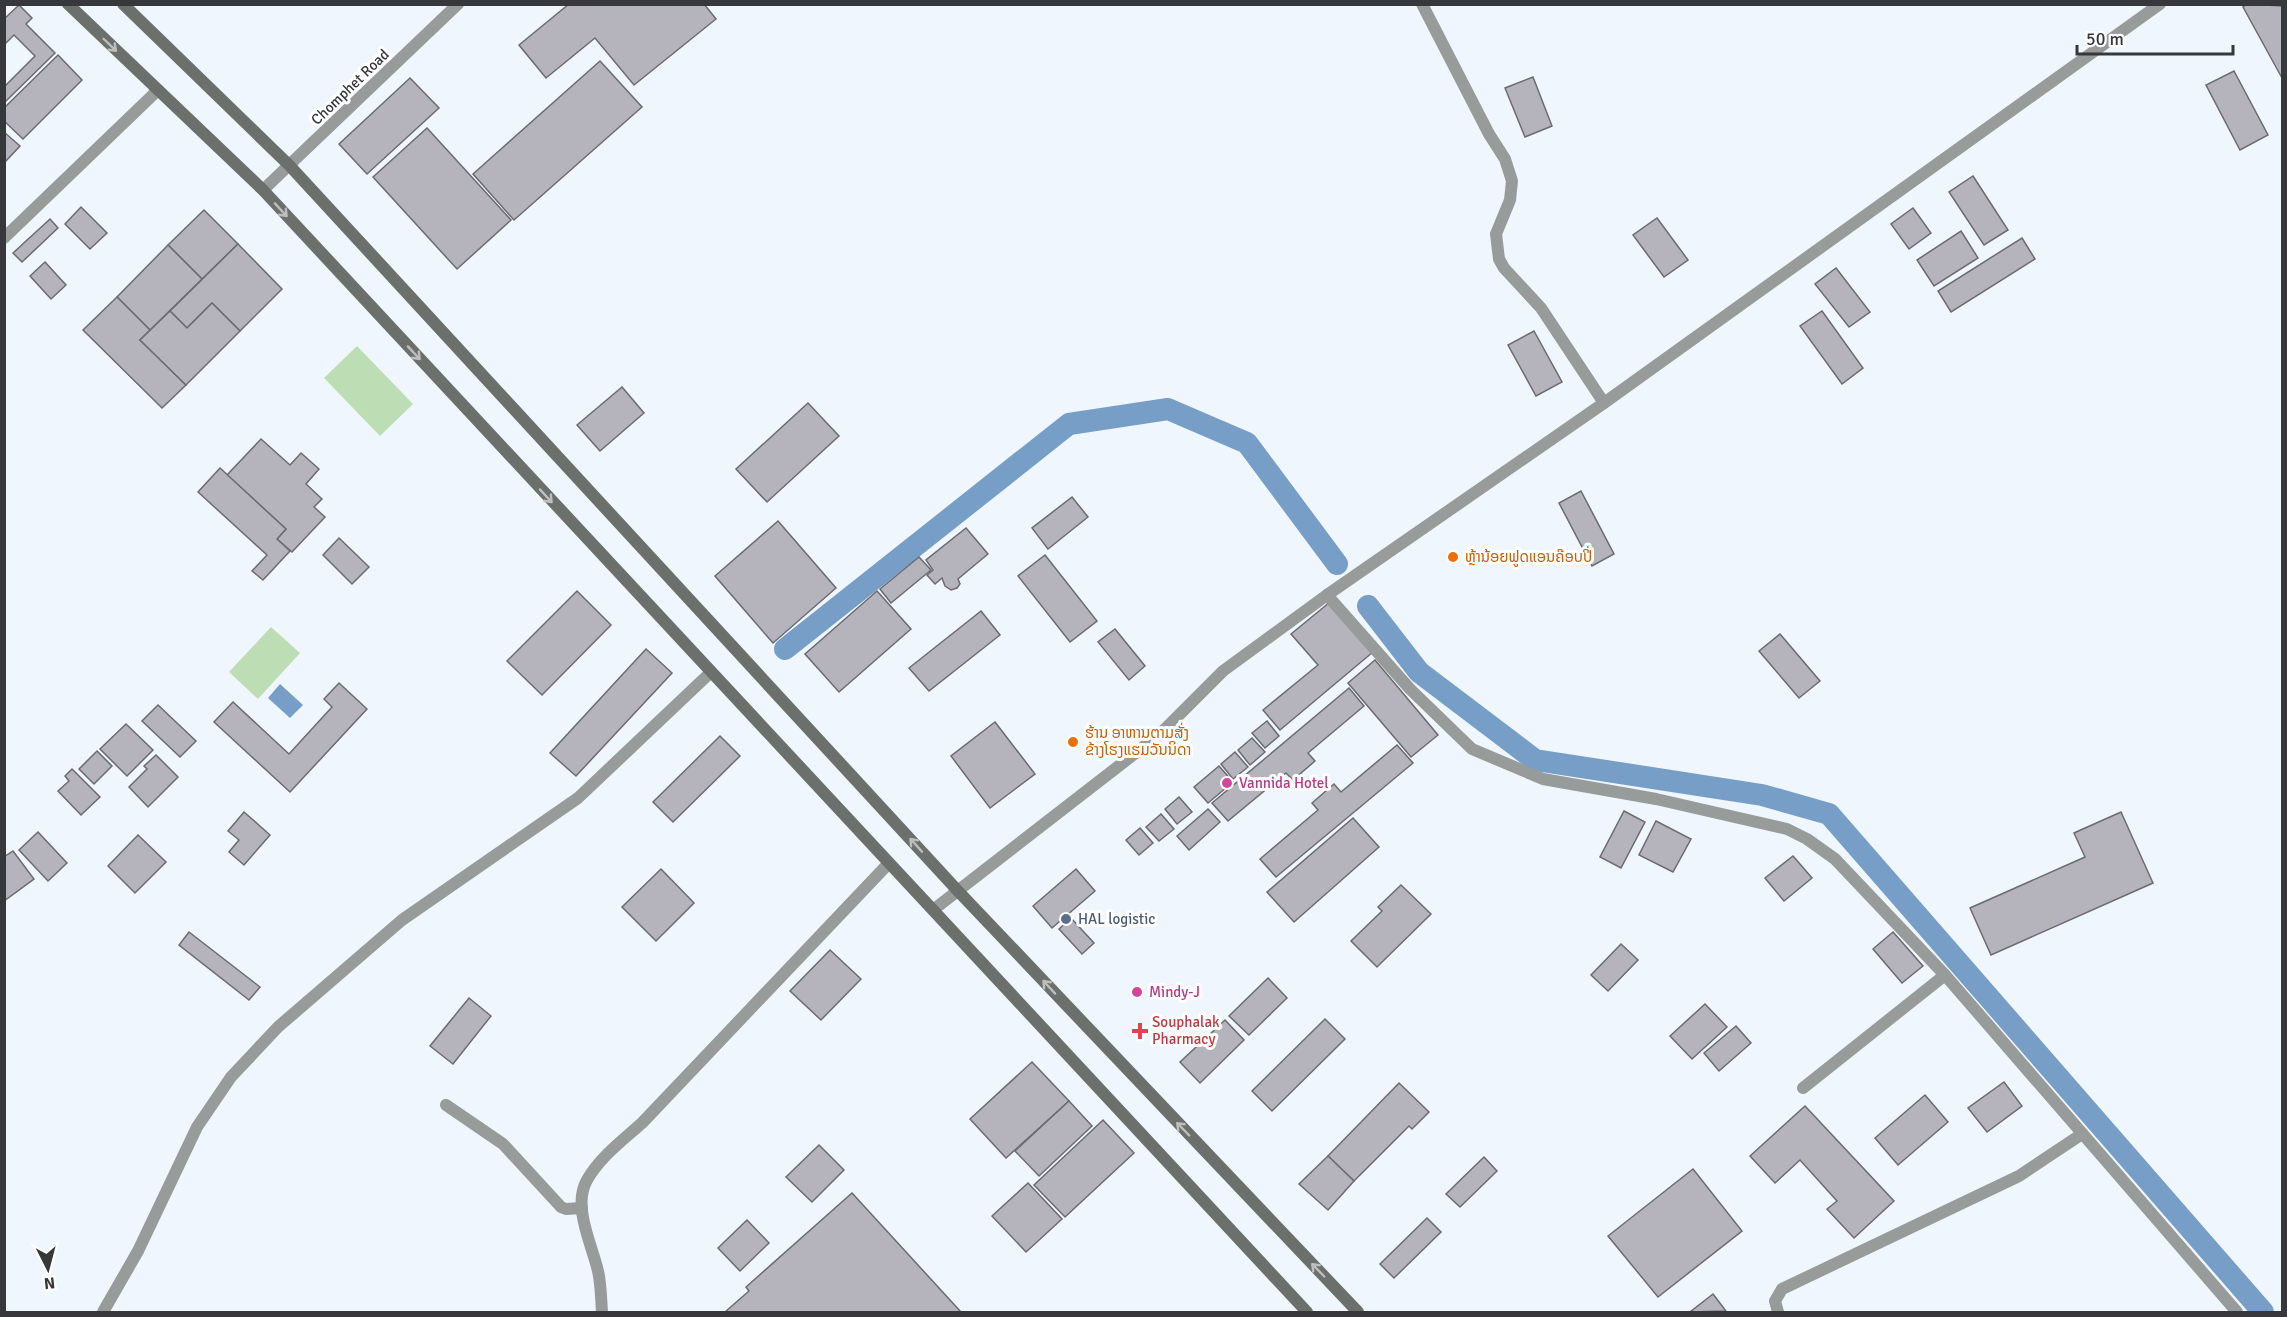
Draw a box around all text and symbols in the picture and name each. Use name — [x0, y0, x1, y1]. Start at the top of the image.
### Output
scale bar — [2077, 18, 2233, 56]
text: 50 m — [2086, 28, 2124, 50]
one-way arrow — [103, 38, 118, 52]
street label: Chomphet Road — [307, 45, 393, 129]
one-way arrow — [274, 202, 288, 217]
one-way arrow — [406, 345, 421, 360]
one-way arrow — [539, 488, 553, 503]
place label: ຫຼ້ານ້ອຍຟູດແອນຄ໊ອບປີ່ — [1465, 545, 1592, 567]
marker: ຫຼ້ານ້ອຍຟູດແອນຄ໊ອບປີ່ — [1446, 550, 1460, 564]
place label: ຮ້ານ ອາຫານຕາມສັ່ງ ຂ້າງໂຮງແຮມວັນນິດາ — [1085, 722, 1191, 759]
marker: ຮ້ານ ອາຫານຕາມສັ່ງ ຂ້າງໂຮງແຮມວັນນິດາ — [1066, 735, 1080, 749]
place label: Vannida Hotel — [1239, 774, 1329, 792]
marker: Vannida Hotel — [1220, 776, 1234, 790]
one-way arrow — [909, 838, 923, 853]
place label: HAL logistic — [1078, 910, 1155, 928]
marker: HAL logistic — [1059, 912, 1073, 926]
one-way arrow — [1042, 980, 1056, 995]
place label: Mindy-J — [1149, 983, 1200, 1001]
marker: Mindy-J — [1130, 985, 1144, 999]
place label: Souphalak Pharmacy — [1152, 1013, 1220, 1048]
marker: Souphalak Pharmacy — [1133, 1024, 1147, 1038]
one-way arrow — [1176, 1122, 1190, 1137]
north arrow — [18, 1239, 78, 1299]
one-way arrow — [1310, 1263, 1325, 1278]
text: N — [43, 1272, 56, 1293]

